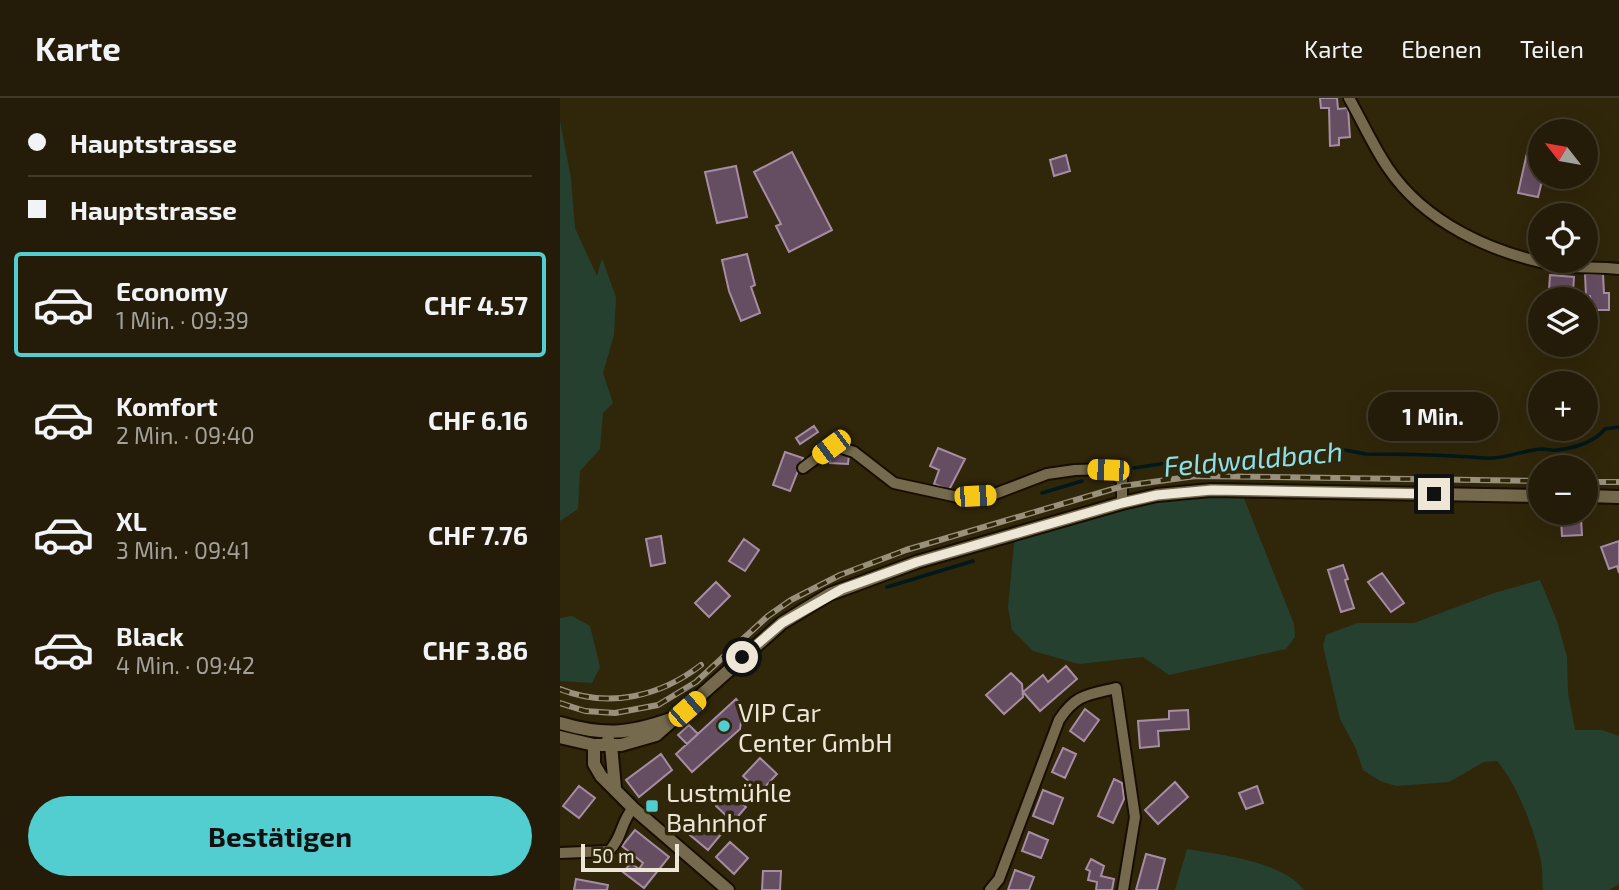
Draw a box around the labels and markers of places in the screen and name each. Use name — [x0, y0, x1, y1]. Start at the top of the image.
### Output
place label: VIP Car Center GmbH — [738, 696, 893, 757]
marker: VIP Car Center GmbH — [716, 718, 732, 734]
place label: Lustmühle Bahnhof — [666, 776, 792, 837]
marker: Lustmühle Bahnhof — [644, 798, 660, 814]

